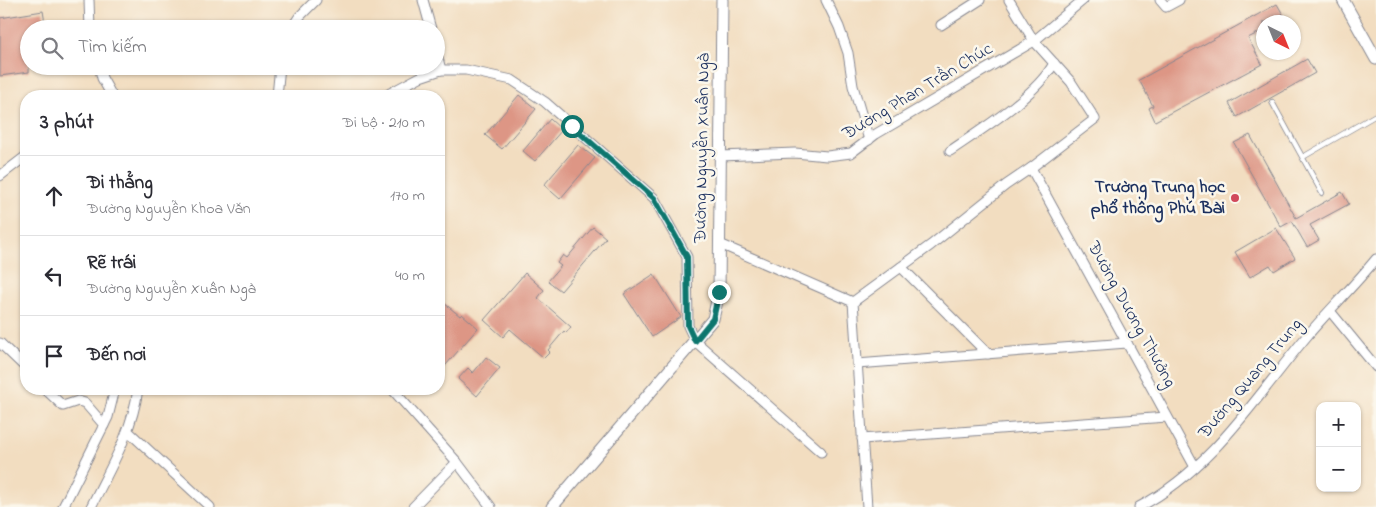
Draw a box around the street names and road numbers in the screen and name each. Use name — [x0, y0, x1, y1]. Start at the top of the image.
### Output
street label: Đường Phan Trần Chúc — [837, 37, 998, 149]
street label: Đường Nguyễn Xuân Ngà — [688, 53, 719, 244]
street label: Đường Dương Thưởng — [1079, 236, 1182, 394]
street label: Đường Quang Trung — [1192, 313, 1310, 446]

